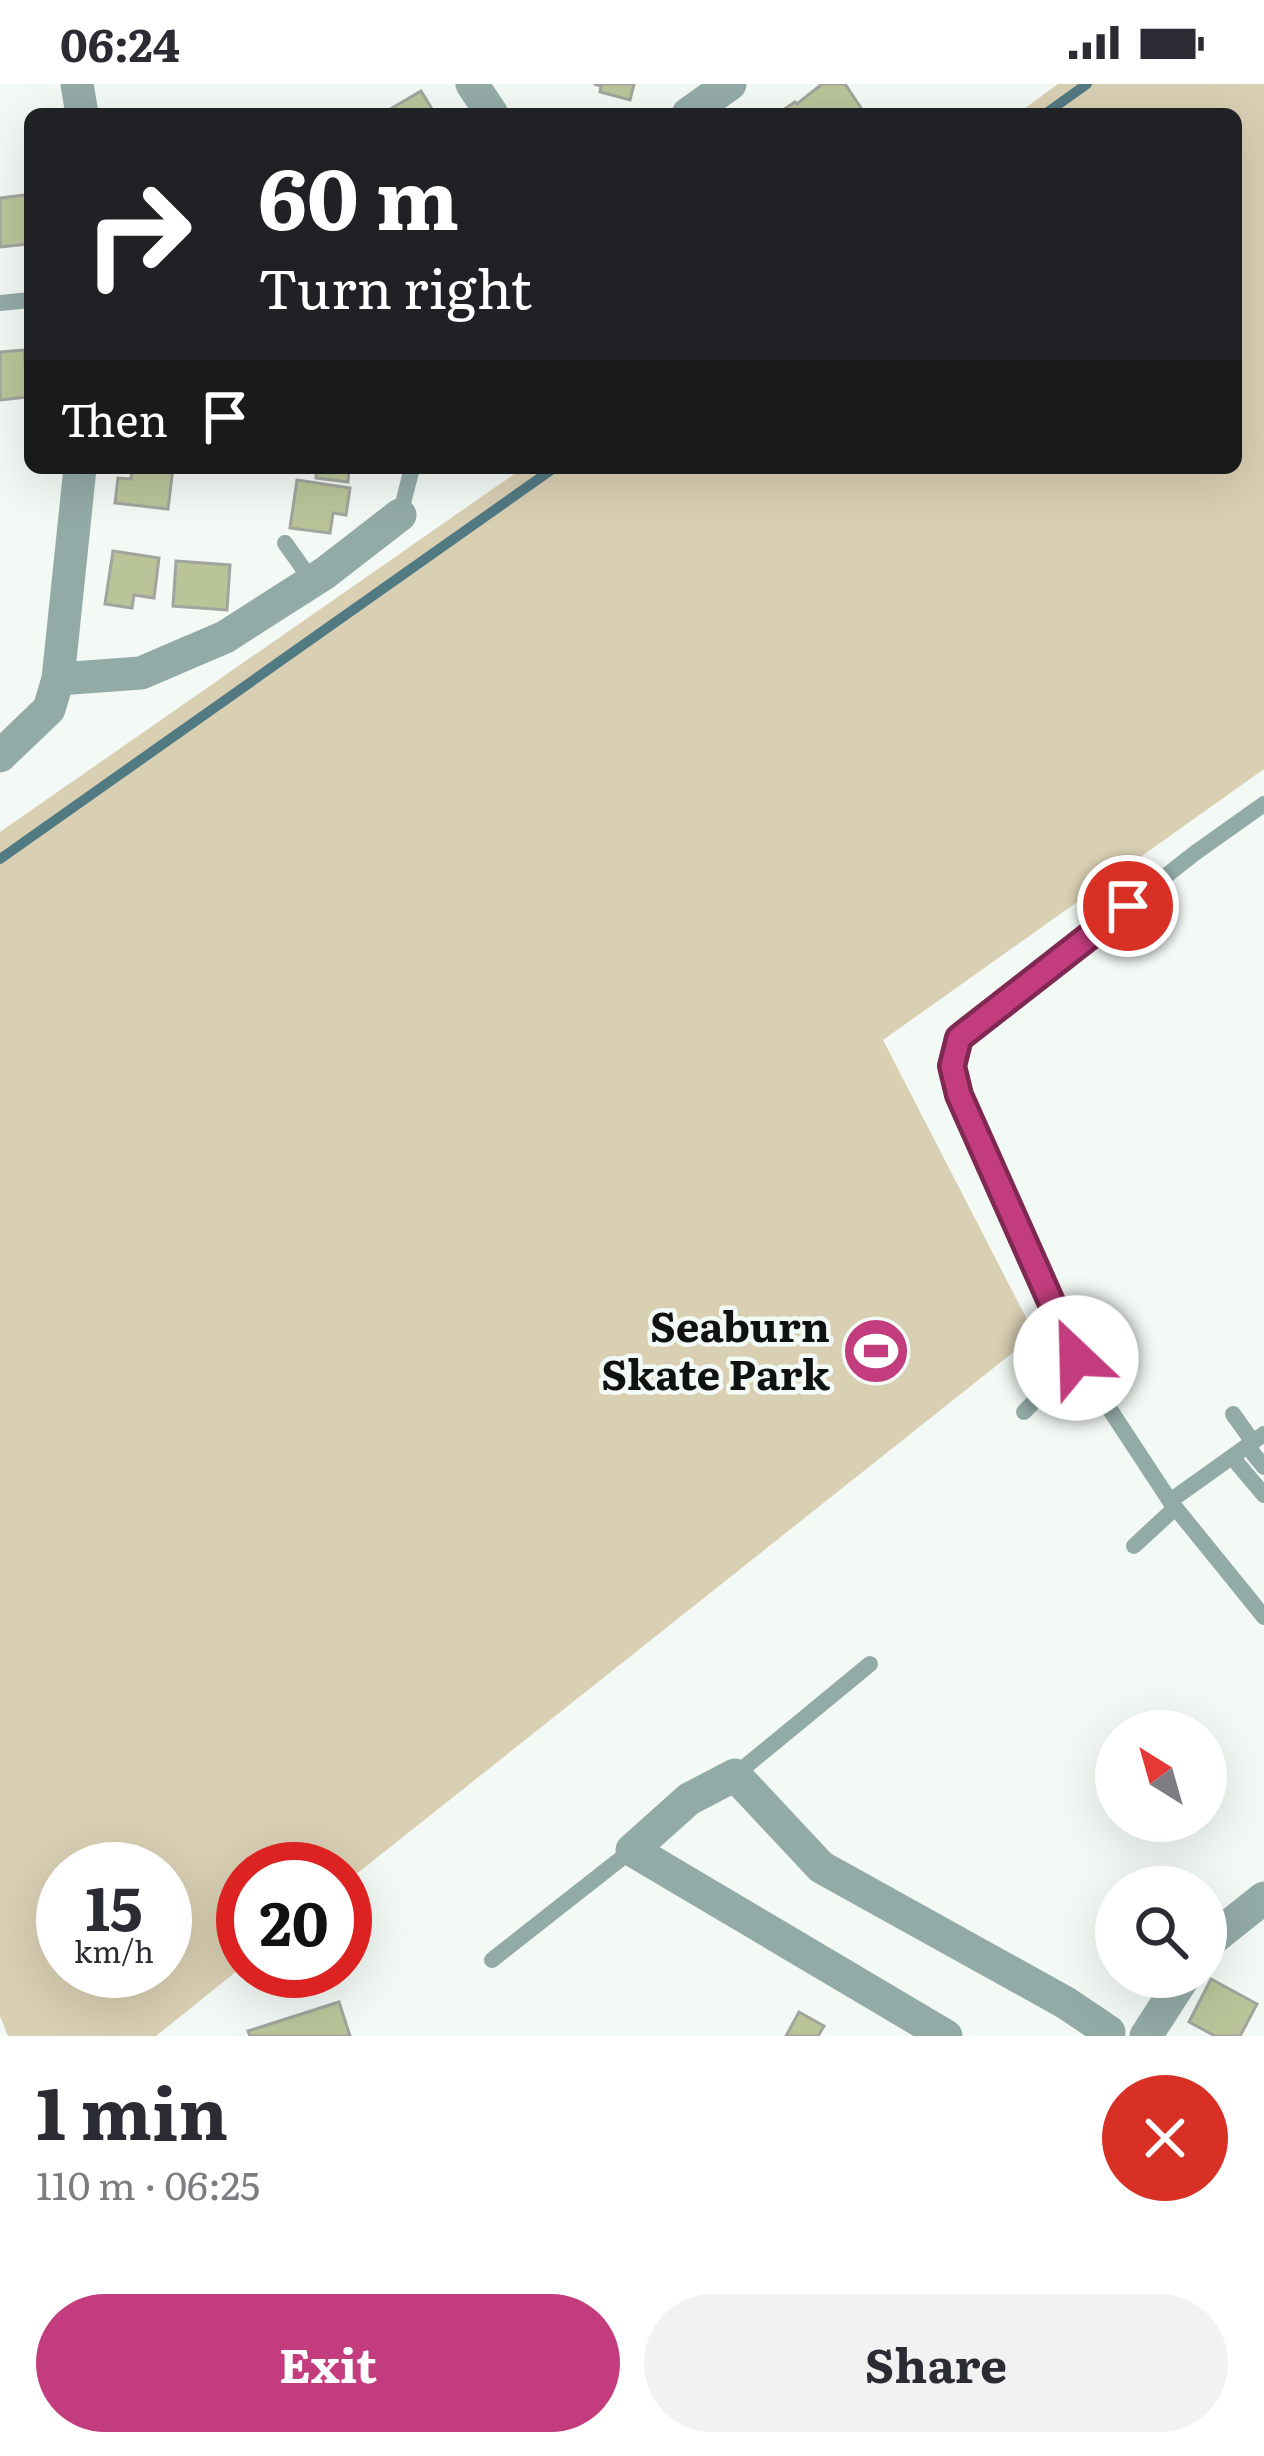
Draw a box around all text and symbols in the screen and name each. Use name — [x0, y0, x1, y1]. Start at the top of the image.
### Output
text: 06:24 — [60, 9, 180, 76]
text: 60 m — [258, 131, 459, 256]
icon: right — [60, 156, 216, 312]
text: Turn right — [258, 245, 532, 326]
text: Then — [60, 384, 168, 451]
icon: arrive — [192, 384, 258, 450]
pin — [1077, 855, 1179, 957]
icon: arrive — [1095, 873, 1161, 939]
place label: Seaburn Skate Park — [601, 1293, 831, 1403]
position arrow — [1013, 1295, 1139, 1421]
sports icon: Seaburn Skate Park — [841, 1316, 911, 1386]
north arrow — [1095, 1710, 1227, 1842]
map controls — [1095, 1710, 1227, 1998]
speed limit sign: 20 — [216, 1842, 372, 1998]
text: 15 — [85, 1860, 143, 1949]
button: search — [1095, 1866, 1227, 1998]
text: km/h — [74, 1928, 154, 1972]
text: 1 min — [36, 2055, 228, 2162]
button: close — [1102, 2075, 1228, 2201]
text: 110 m · 06:25 — [36, 2154, 260, 2212]
button: Exit — [36, 2294, 620, 2432]
button: Share — [644, 2294, 1228, 2432]

